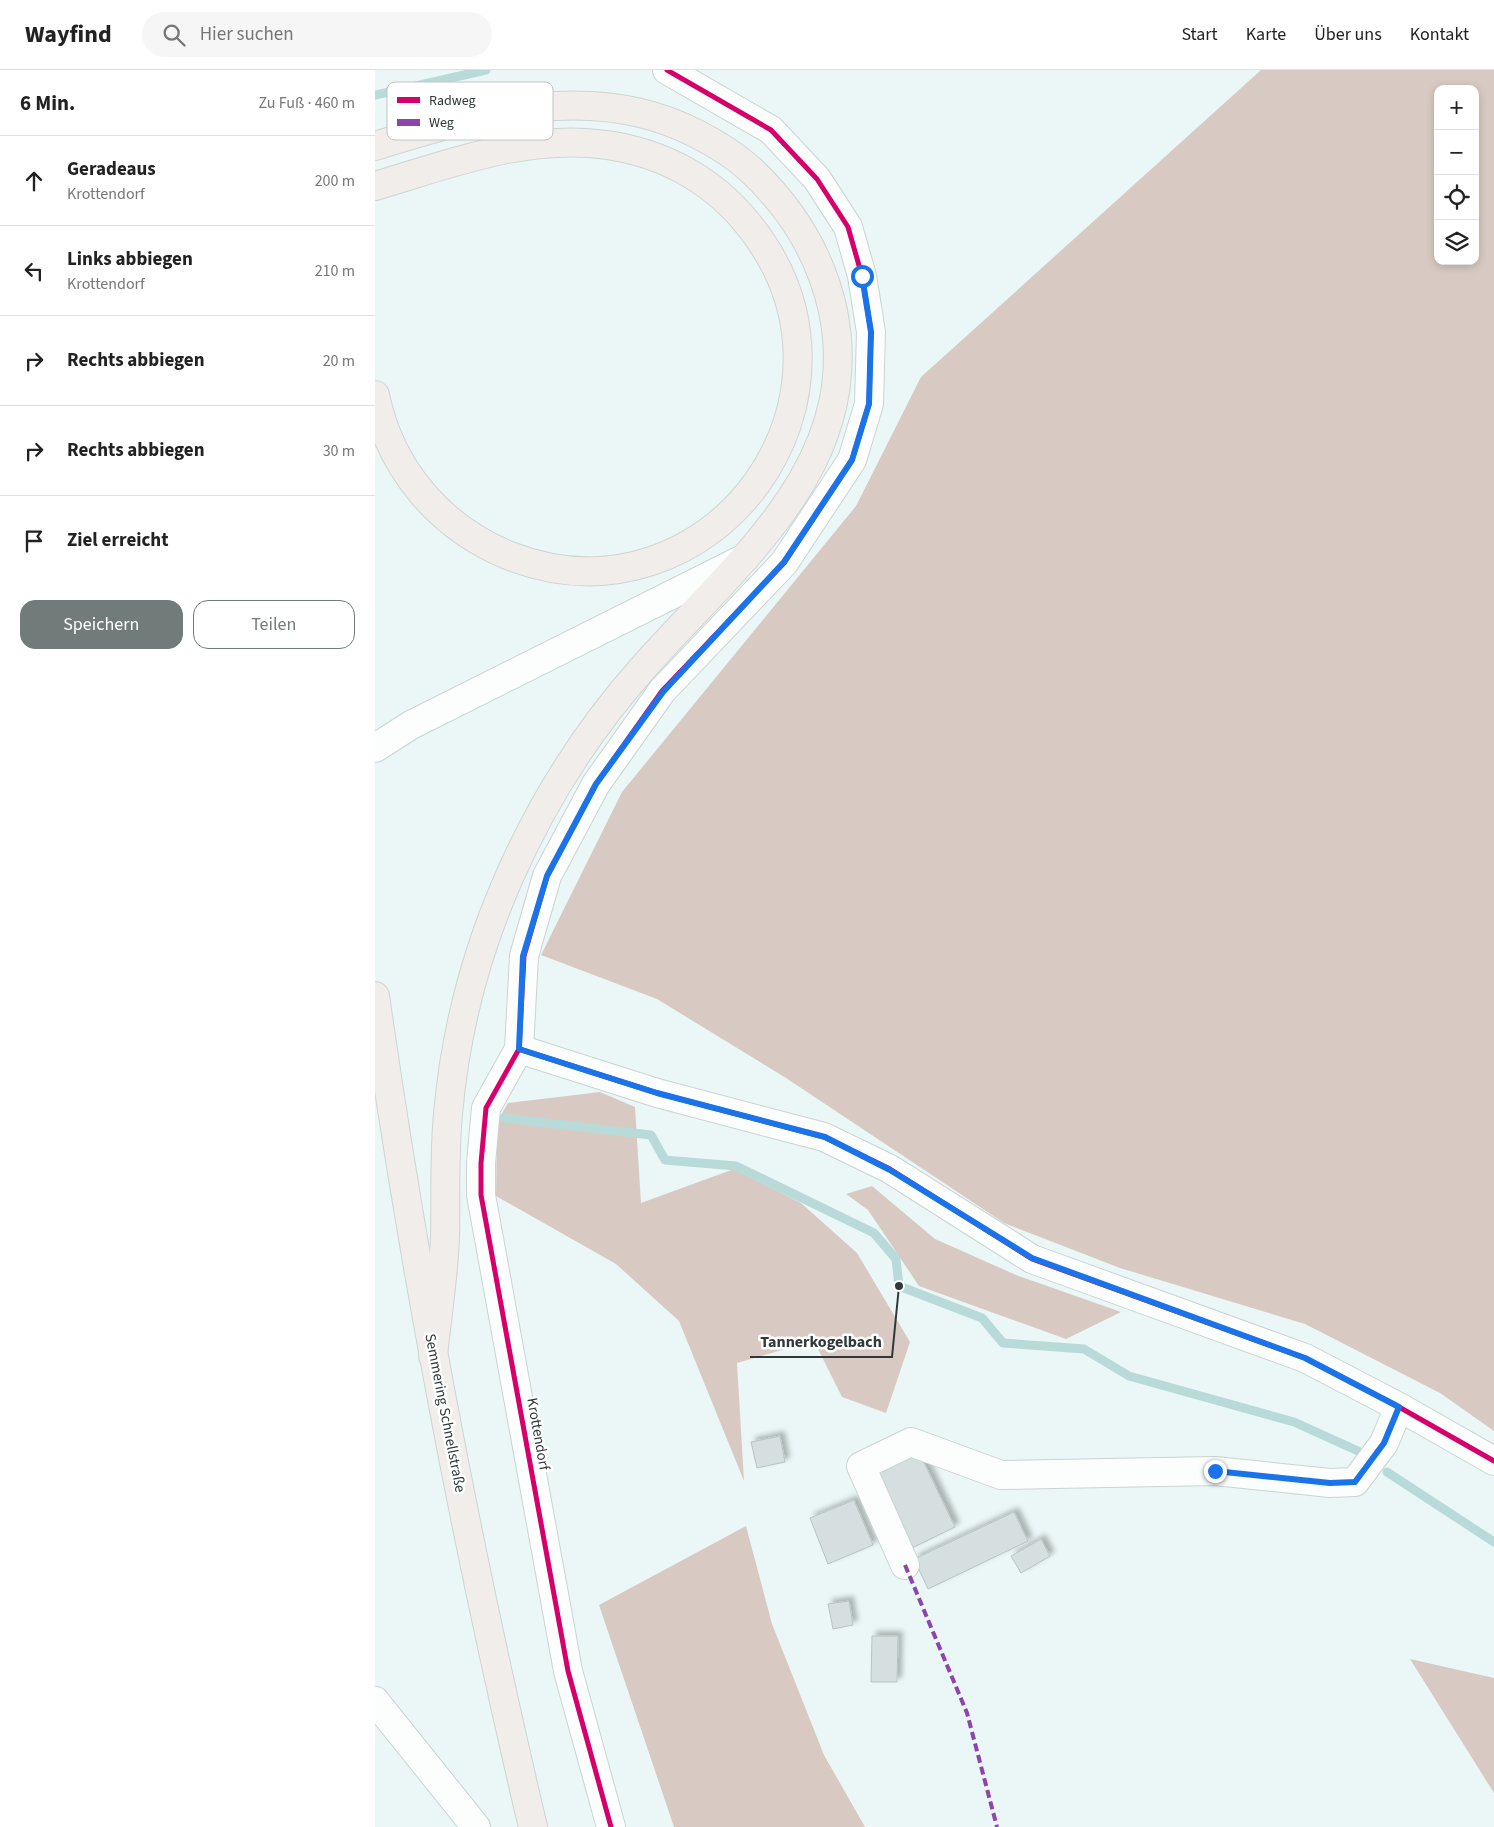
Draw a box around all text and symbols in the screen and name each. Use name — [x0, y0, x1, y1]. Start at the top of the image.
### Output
search box — [142, 12, 492, 57]
text: Wayfind — [25, 17, 112, 52]
icon: search — [160, 21, 188, 49]
text: Hier suchen — [200, 21, 294, 48]
text: Start — [1181, 22, 1218, 47]
text: Karte — [1246, 22, 1286, 47]
text: Über uns — [1314, 22, 1382, 47]
text: Kontakt — [1410, 22, 1469, 47]
legend — [387, 82, 553, 140]
map controls — [1434, 85, 1479, 265]
button: + — [1434, 85, 1479, 130]
text: 6 Min. — [20, 88, 75, 118]
text: Radweg — [429, 91, 476, 111]
text: Zu Fuß · 460 m — [259, 92, 355, 114]
text: Weg — [429, 113, 454, 133]
button: − — [1434, 130, 1479, 175]
text: Geradeaus — [67, 156, 156, 183]
icon: ahead — [20, 167, 48, 195]
text: 200 m — [315, 170, 355, 192]
button: locate — [1434, 175, 1479, 220]
text: Krottendorf — [67, 183, 145, 205]
button: layers — [1434, 220, 1479, 265]
text: Links abbiegen — [67, 246, 193, 273]
icon: left — [20, 257, 48, 285]
text: 210 m — [315, 260, 355, 282]
route start — [851, 265, 874, 288]
text: Krottendorf — [67, 273, 145, 295]
icon: right — [20, 347, 48, 375]
text: Rechts abbiegen — [67, 347, 205, 374]
text: 20 m — [323, 350, 355, 372]
icon: right — [20, 437, 48, 465]
text: Rechts abbiegen — [67, 437, 205, 464]
text: 30 m — [323, 440, 355, 462]
icon: arrive — [20, 527, 48, 555]
text: Ziel erreicht — [67, 527, 168, 554]
button: Speichern — [20, 600, 183, 649]
button: Teilen — [193, 600, 355, 649]
callout: Tannerkogelbach — [750, 1326, 892, 1357]
text: Tannerkogelbach — [760, 1331, 882, 1353]
street label: Semmering Schnellstraße — [419, 1332, 471, 1494]
street label: Krottendorf — [521, 1396, 555, 1472]
route end — [1204, 1460, 1227, 1483]

